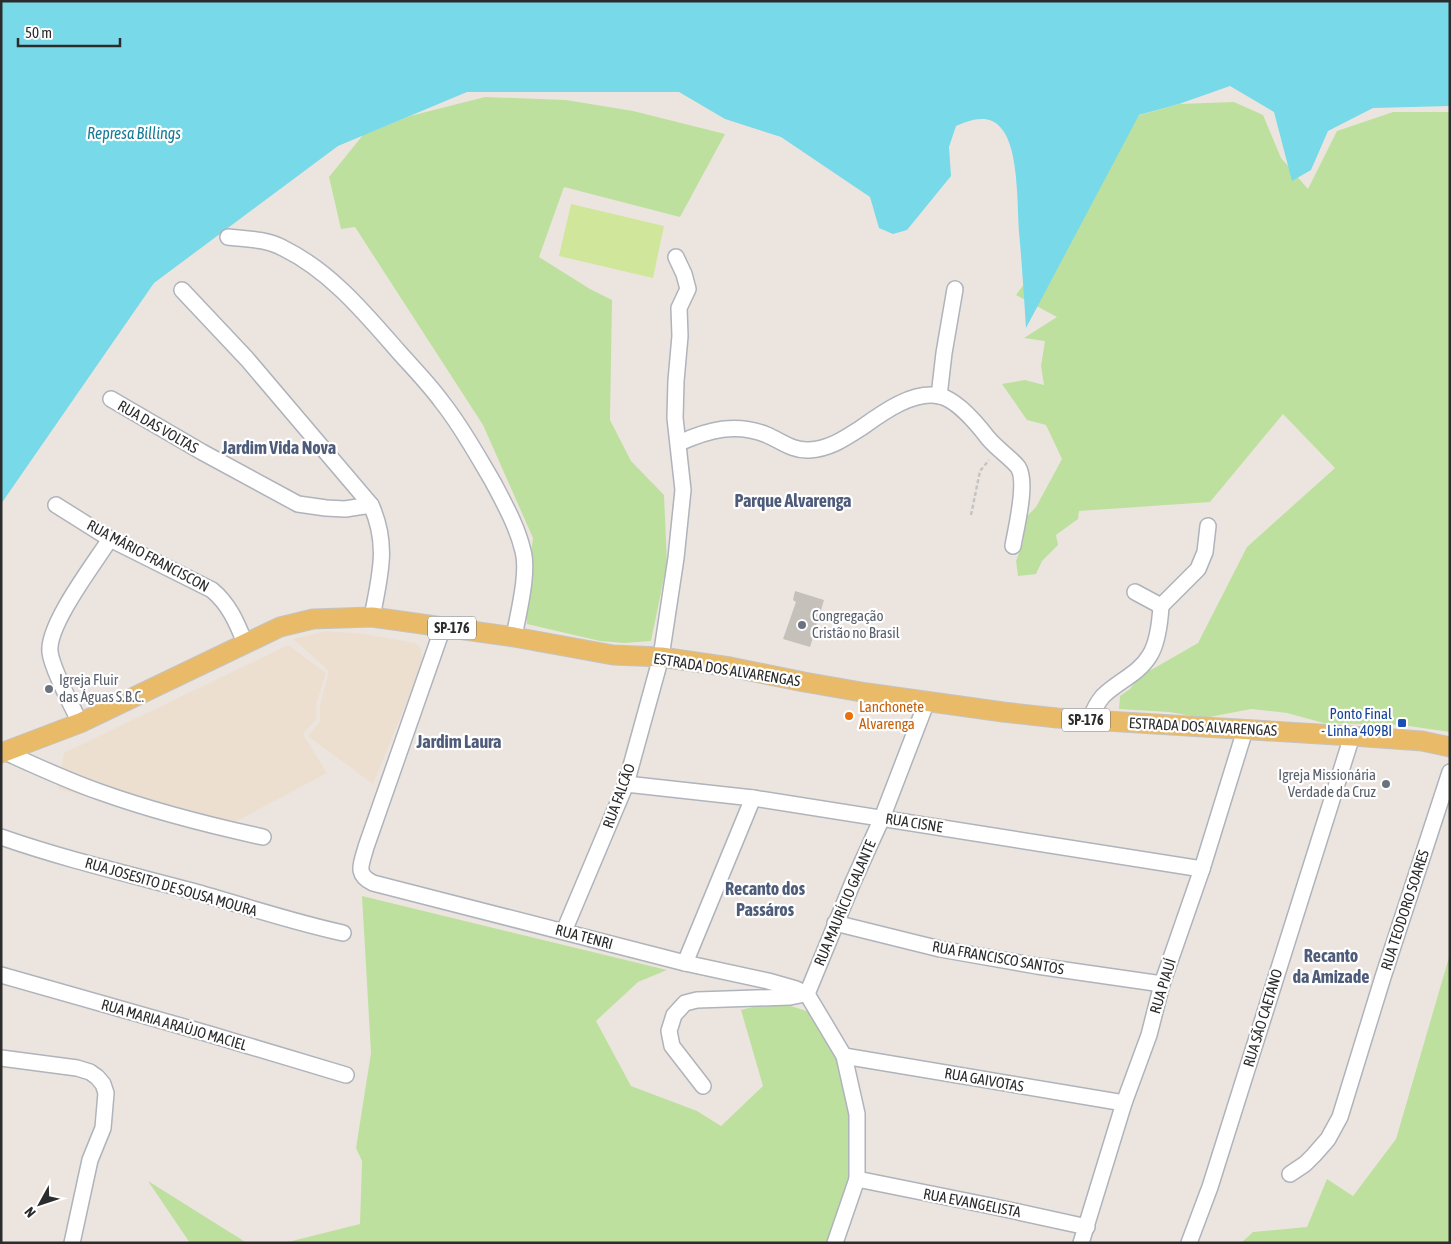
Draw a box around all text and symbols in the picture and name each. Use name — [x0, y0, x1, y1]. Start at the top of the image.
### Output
scale bar — [18, 15, 120, 47]
text: 50 m — [25, 24, 52, 41]
water label: Represa Billings — [87, 124, 181, 143]
street label: RUA DAS VOLTAS — [115, 397, 201, 456]
district label: Jardim Vida Nova — [221, 437, 336, 458]
district label: Parque Alvarenga — [735, 490, 851, 511]
street label: RUA MÁRIO FRANCISCON — [84, 516, 212, 595]
place label: Congregação Cristão no Brasil — [812, 607, 900, 641]
road number: SP-176 — [428, 616, 476, 640]
marker: Congregação Cristão no Brasil — [796, 619, 808, 631]
street label: ESTRADA DOS ALVARENGAS — [652, 649, 802, 690]
place label: Igreja Fluir das Águas S.B.C. — [59, 671, 144, 705]
marker: Igreja Fluir das Águas S.B.C. — [43, 683, 55, 695]
place label: Lanchonete Alvarenga — [859, 698, 924, 732]
place label: Ponto Final - Linha 409BI — [1321, 705, 1392, 739]
road number: SP-176 — [1062, 708, 1110, 732]
marker: Lanchonete Alvarenga — [843, 710, 855, 722]
street label: ESTRADA DOS ALVARENGAS — [1128, 714, 1278, 739]
marker: Ponto Final - Linha 409BI — [1396, 717, 1408, 729]
district label: Jardim Laura — [416, 731, 501, 752]
street label: RUA FALCÃO — [599, 761, 638, 830]
place label: Igreja Missionária Verdade da Cruz — [1278, 766, 1377, 800]
marker: Igreja Missionária Verdade da Cruz — [1380, 778, 1392, 790]
street label: RUA CISNE — [884, 810, 945, 836]
street label: RUA MAURÍCIO GALANTE — [810, 837, 879, 968]
street label: RUA TEODORO SOARES — [1377, 848, 1432, 972]
street label: RUA JOSESITO DE SOUSA MOURA — [83, 854, 260, 919]
district label: Recanto dos Passáros — [725, 878, 806, 920]
street label: RUA TENRI — [553, 921, 615, 952]
street label: RUA FRANCISCO SANTOS — [931, 938, 1065, 977]
district label: Recanto da Amizade — [1293, 945, 1369, 987]
street label: RUA PIAUÍ — [1146, 956, 1179, 1016]
street label: RUA SÃO CAETANO — [1240, 967, 1286, 1069]
street label: RUA MARIA ARAÚJO MACIEL — [99, 996, 249, 1054]
street label: RUA GAIVOTAS — [943, 1064, 1025, 1095]
north arrow — [15, 1179, 65, 1229]
street label: RUA EVANGELISTA — [922, 1185, 1023, 1220]
text: N — [21, 1204, 39, 1221]

